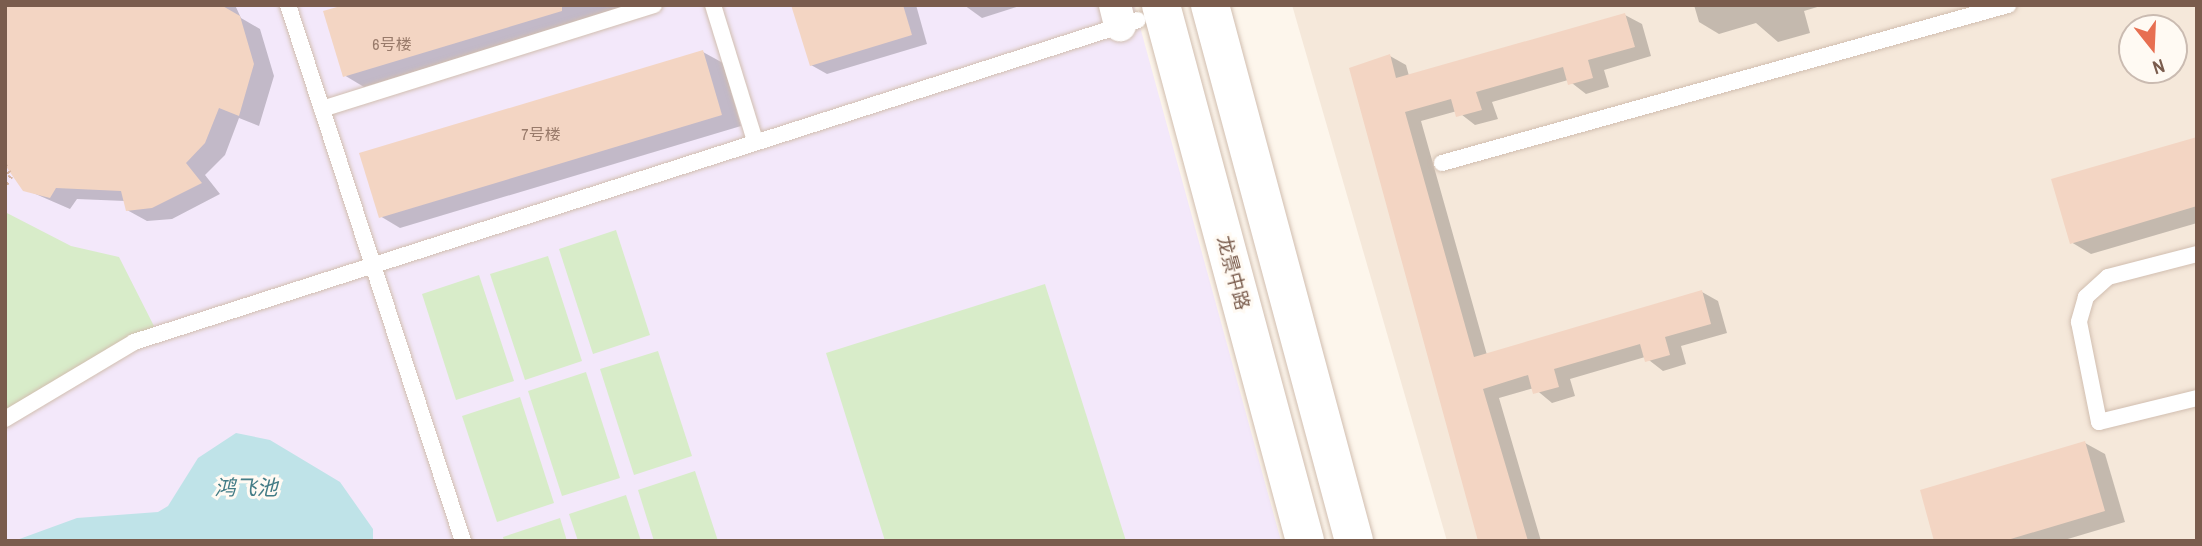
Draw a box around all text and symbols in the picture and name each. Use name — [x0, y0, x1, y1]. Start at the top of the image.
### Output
north arrow — [2118, 14, 2188, 84]
house number: 6号楼 — [372, 34, 412, 54]
text: N — [2150, 53, 2168, 81]
house number: 7号楼 — [521, 124, 561, 144]
street label: 龙景中路 — [1212, 233, 1254, 313]
water label: 鸿飞池 — [215, 475, 277, 501]

